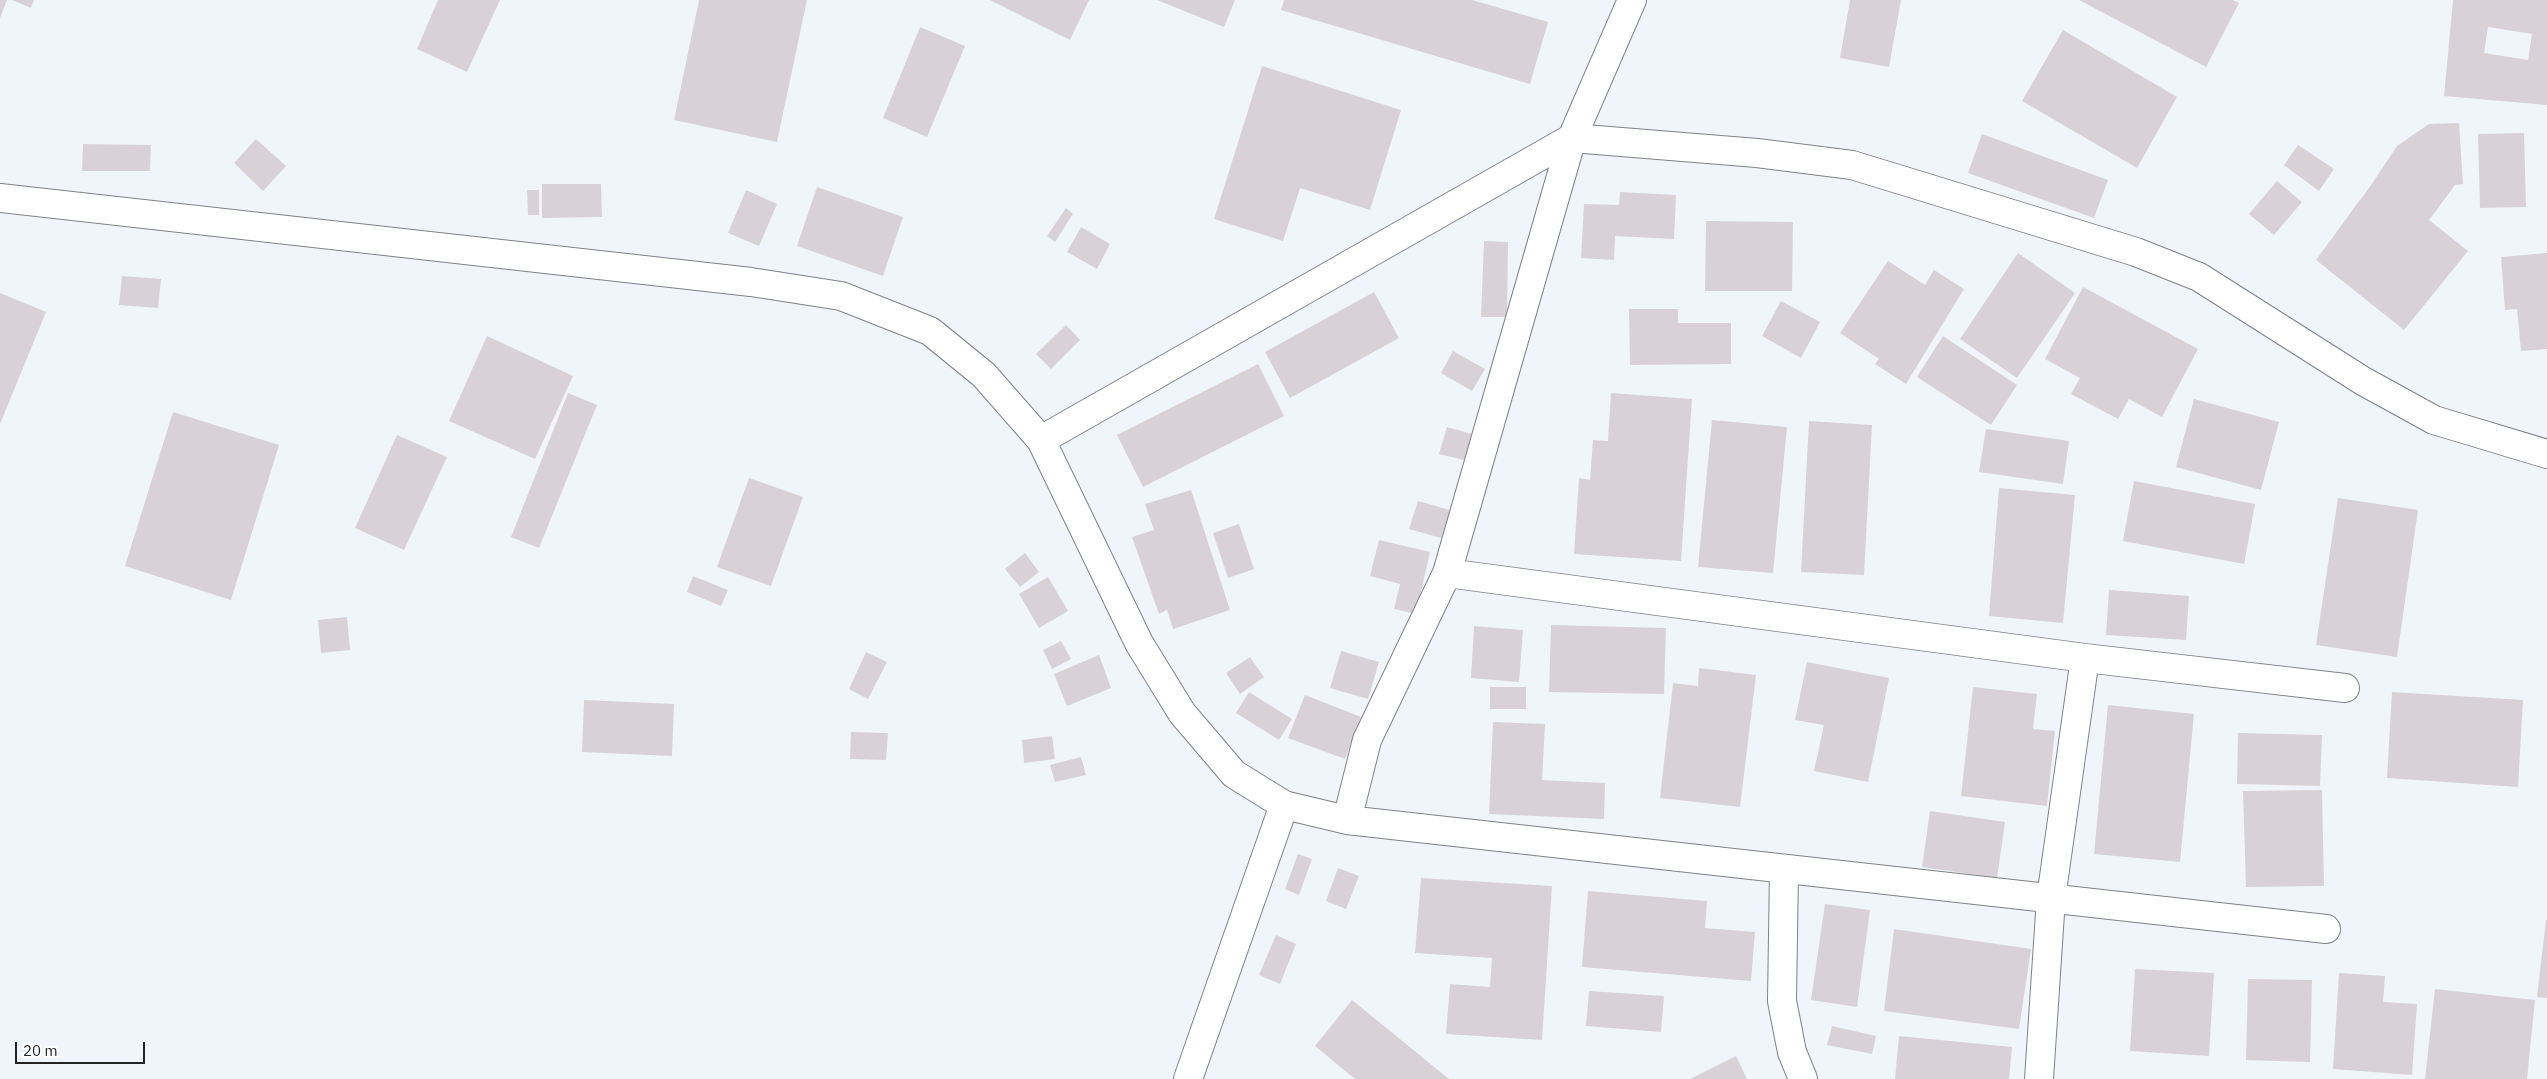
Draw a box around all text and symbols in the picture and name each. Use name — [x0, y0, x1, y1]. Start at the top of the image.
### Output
scale bar — [18, 1032, 148, 1064]
text: 20 m — [23, 1041, 58, 1060]

